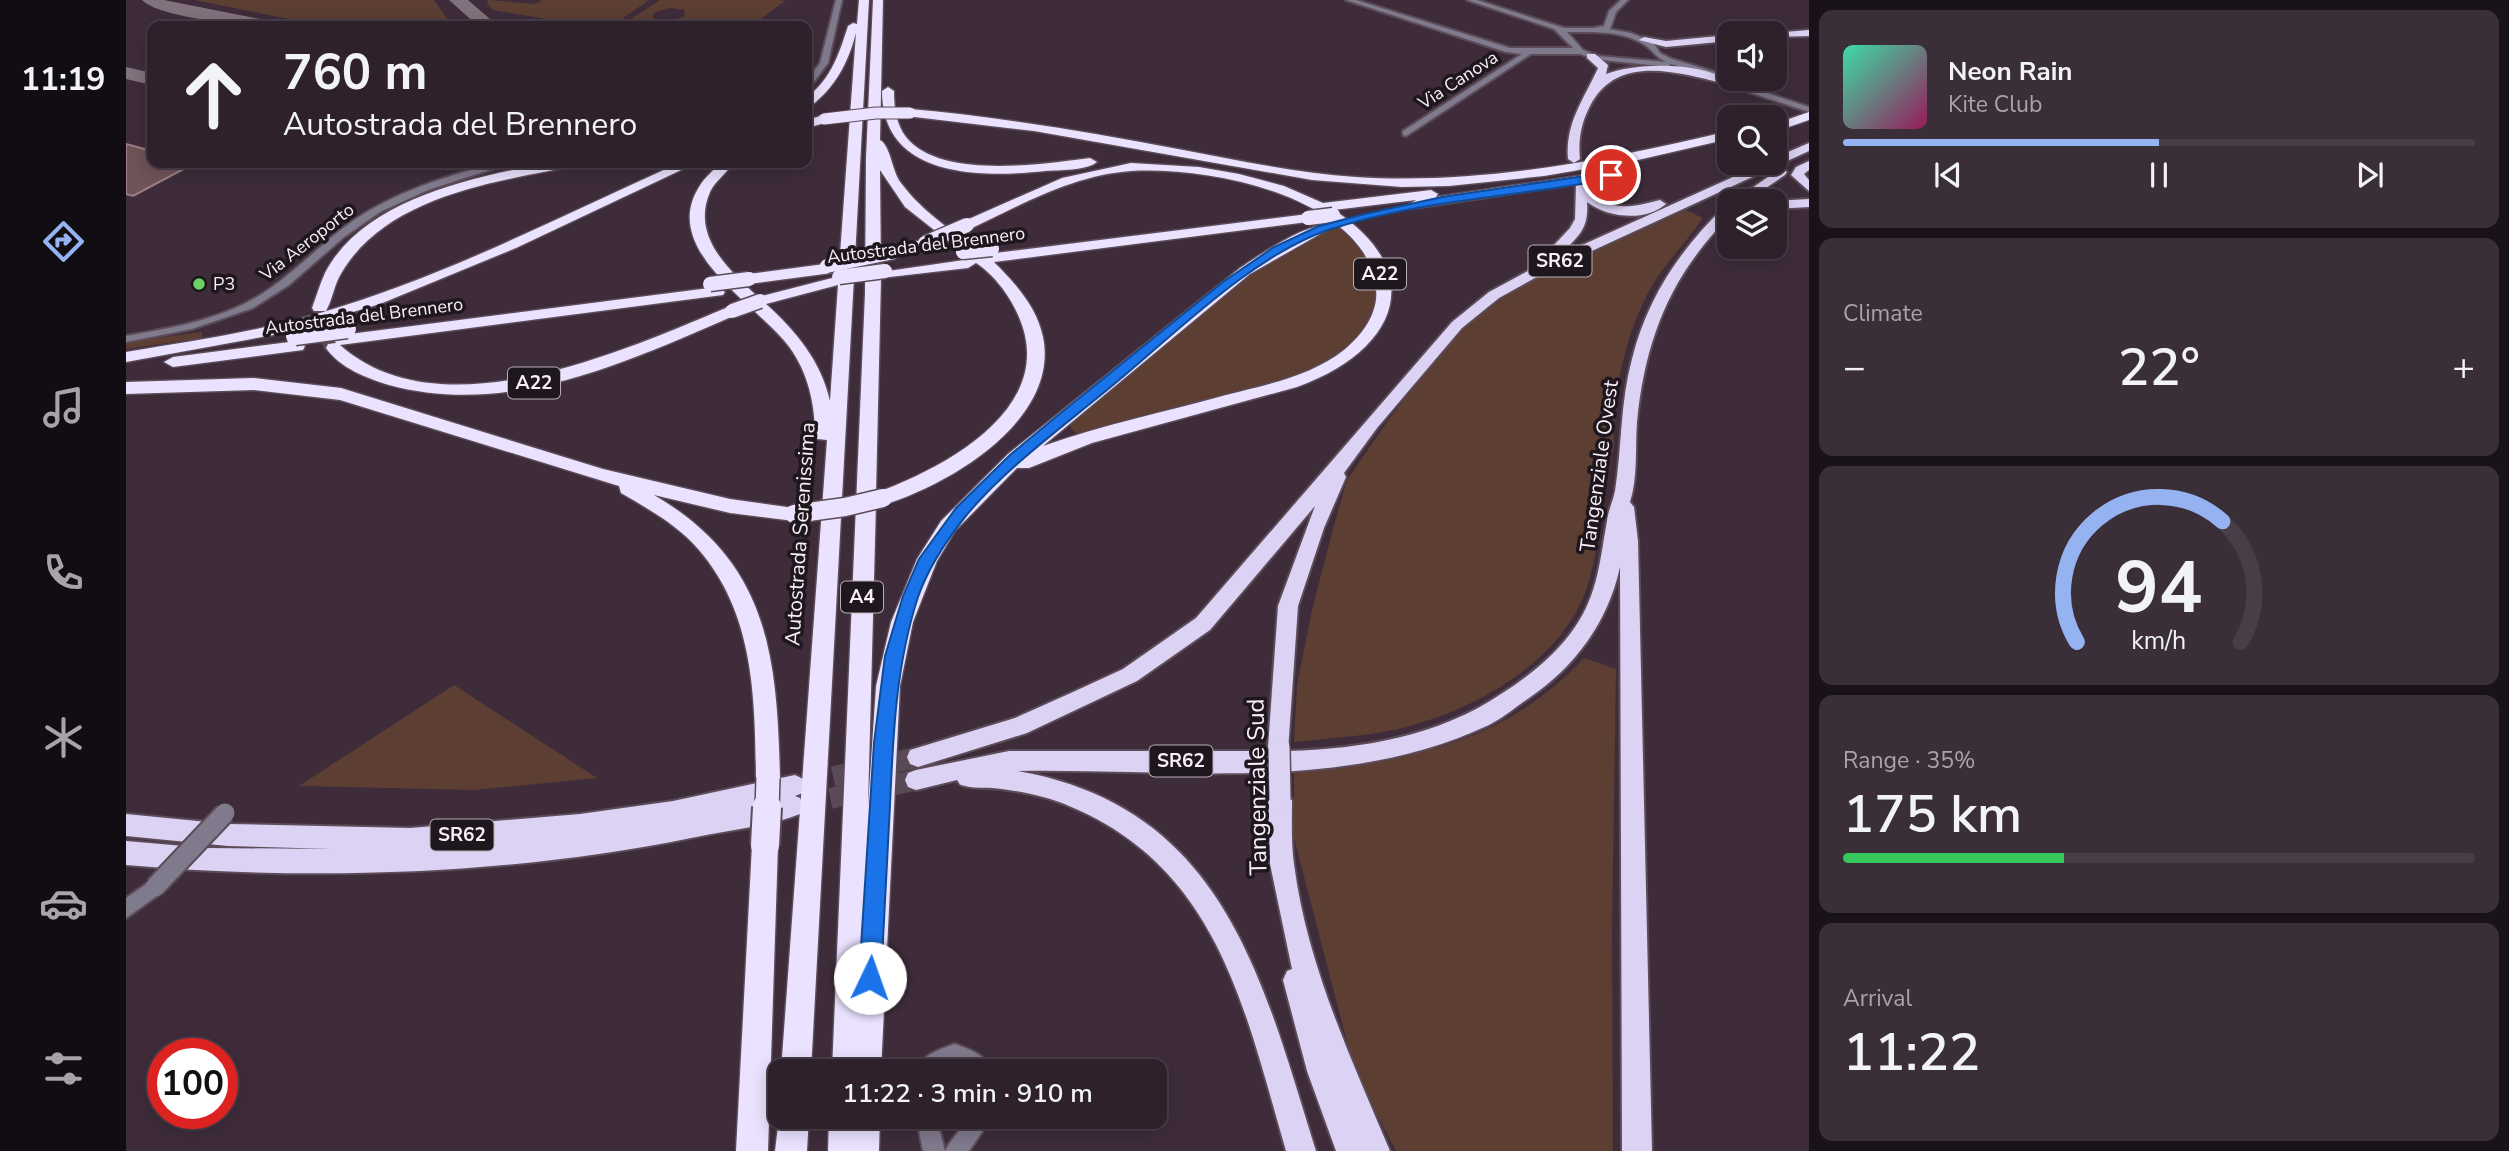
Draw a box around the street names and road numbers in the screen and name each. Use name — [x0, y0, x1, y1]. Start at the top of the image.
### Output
street label: Via Canova — [1413, 45, 1503, 115]
street label: Via Aeroporto — [254, 198, 359, 287]
street label: Autostrada del Brennero — [826, 221, 1026, 269]
road number: SR62 — [1528, 246, 1592, 276]
road number: A22 — [1354, 258, 1406, 290]
street label: Autostrada del Brennero — [264, 292, 464, 340]
road number: A22 — [508, 368, 560, 398]
street label: Tangenziale Ovest — [1573, 378, 1625, 554]
street label: Autostrada Serenissima — [778, 421, 822, 647]
road number: A4 — [841, 582, 883, 612]
street label: Tangenziale Sud — [1239, 698, 1275, 876]
road number: SR62 — [1150, 746, 1212, 776]
road number: SR62 — [430, 820, 494, 850]

